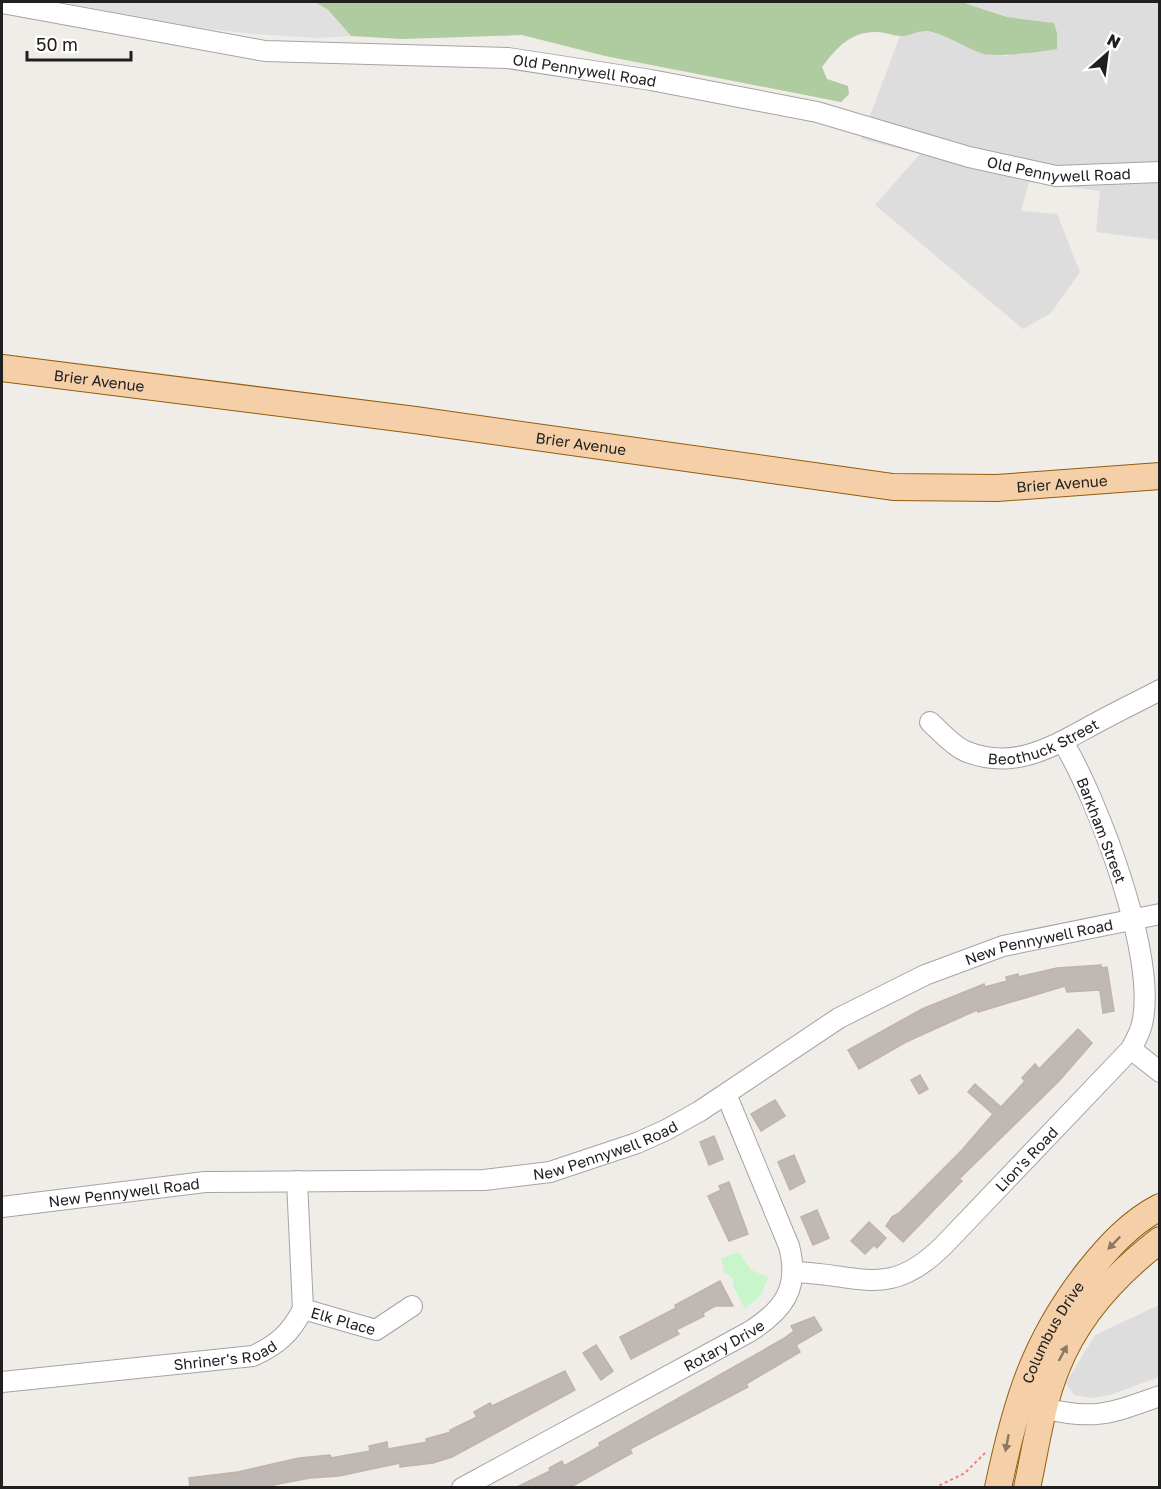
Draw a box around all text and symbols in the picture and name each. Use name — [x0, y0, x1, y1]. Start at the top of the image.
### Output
scale bar — [27, 24, 130, 62]
north arrow — [1077, 24, 1137, 84]
text: N — [1104, 29, 1124, 52]
text: 50 m — [36, 33, 78, 55]
street label: Old Pennywell Road — [512, 50, 658, 90]
street label: Old Pennywell Road — [985, 152, 1131, 186]
street label: Brier Avenue — [53, 366, 146, 395]
street label: Brier Avenue — [535, 428, 628, 459]
street label: Brier Avenue — [1016, 471, 1108, 496]
street label: Beothuck Street — [987, 715, 1101, 768]
street label: Barkham Street — [1074, 775, 1130, 885]
street label: New Pennywell Road — [962, 915, 1115, 968]
street label: New Pennywell Road — [532, 1117, 680, 1183]
street label: Lion's Road — [991, 1123, 1061, 1195]
street label: New Pennywell Road — [48, 1174, 201, 1210]
one-way arrow — [1107, 1235, 1121, 1249]
street label: Columbus Drive — [1018, 1277, 1087, 1386]
street label: Elk Place — [309, 1303, 378, 1338]
street label: Rotary Drive — [680, 1315, 768, 1375]
street label: Shriner's Road — [173, 1336, 280, 1373]
one-way arrow — [1059, 1345, 1068, 1362]
one-way arrow — [1002, 1434, 1011, 1453]

